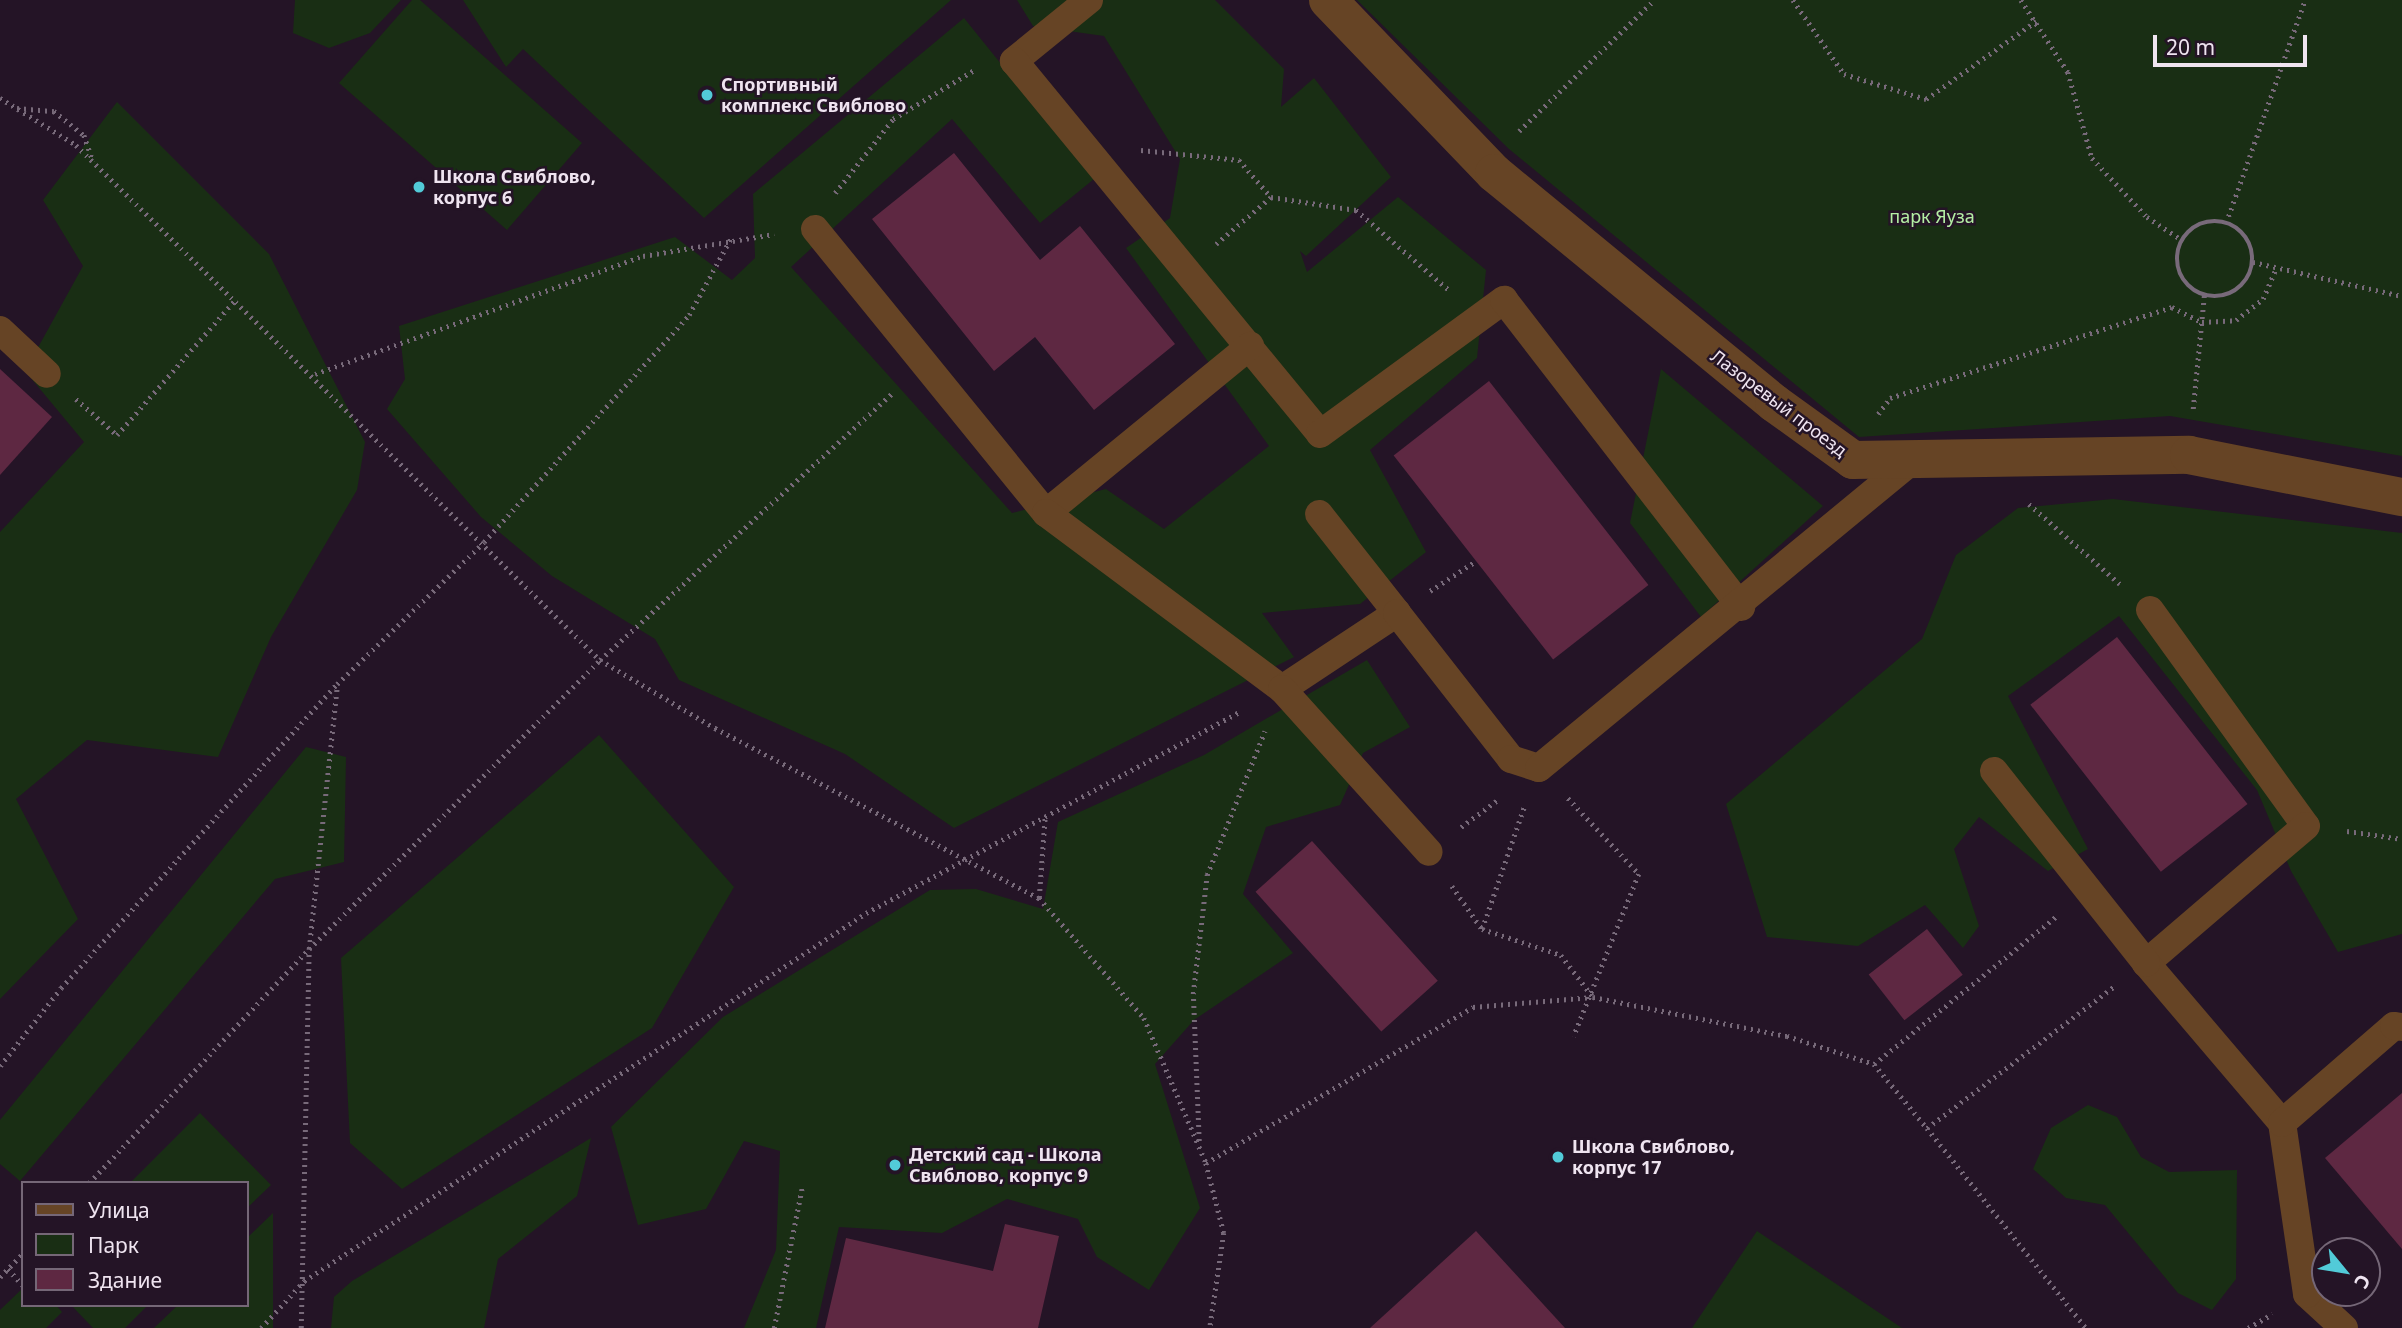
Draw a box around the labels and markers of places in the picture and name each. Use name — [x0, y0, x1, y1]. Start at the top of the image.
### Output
place label: Спортивный комплекс Свиблово — [721, 74, 906, 116]
marker: Спортивный комплекс Свиблово — [699, 87, 715, 103]
place label: Школа Свиблово, корпус 6 — [433, 166, 596, 208]
marker: Школа Свиблово, корпус 6 — [411, 179, 427, 195]
place label: Школа Свиблово, корпус 17 — [1572, 1136, 1735, 1178]
place label: Детский сад - Школа Свиблово, корпус 9 — [909, 1144, 1101, 1186]
marker: Школа Свиблово, корпус 17 — [1550, 1149, 1566, 1165]
marker: Детский сад - Школа Свиблово, корпус 9 — [887, 1157, 903, 1173]

